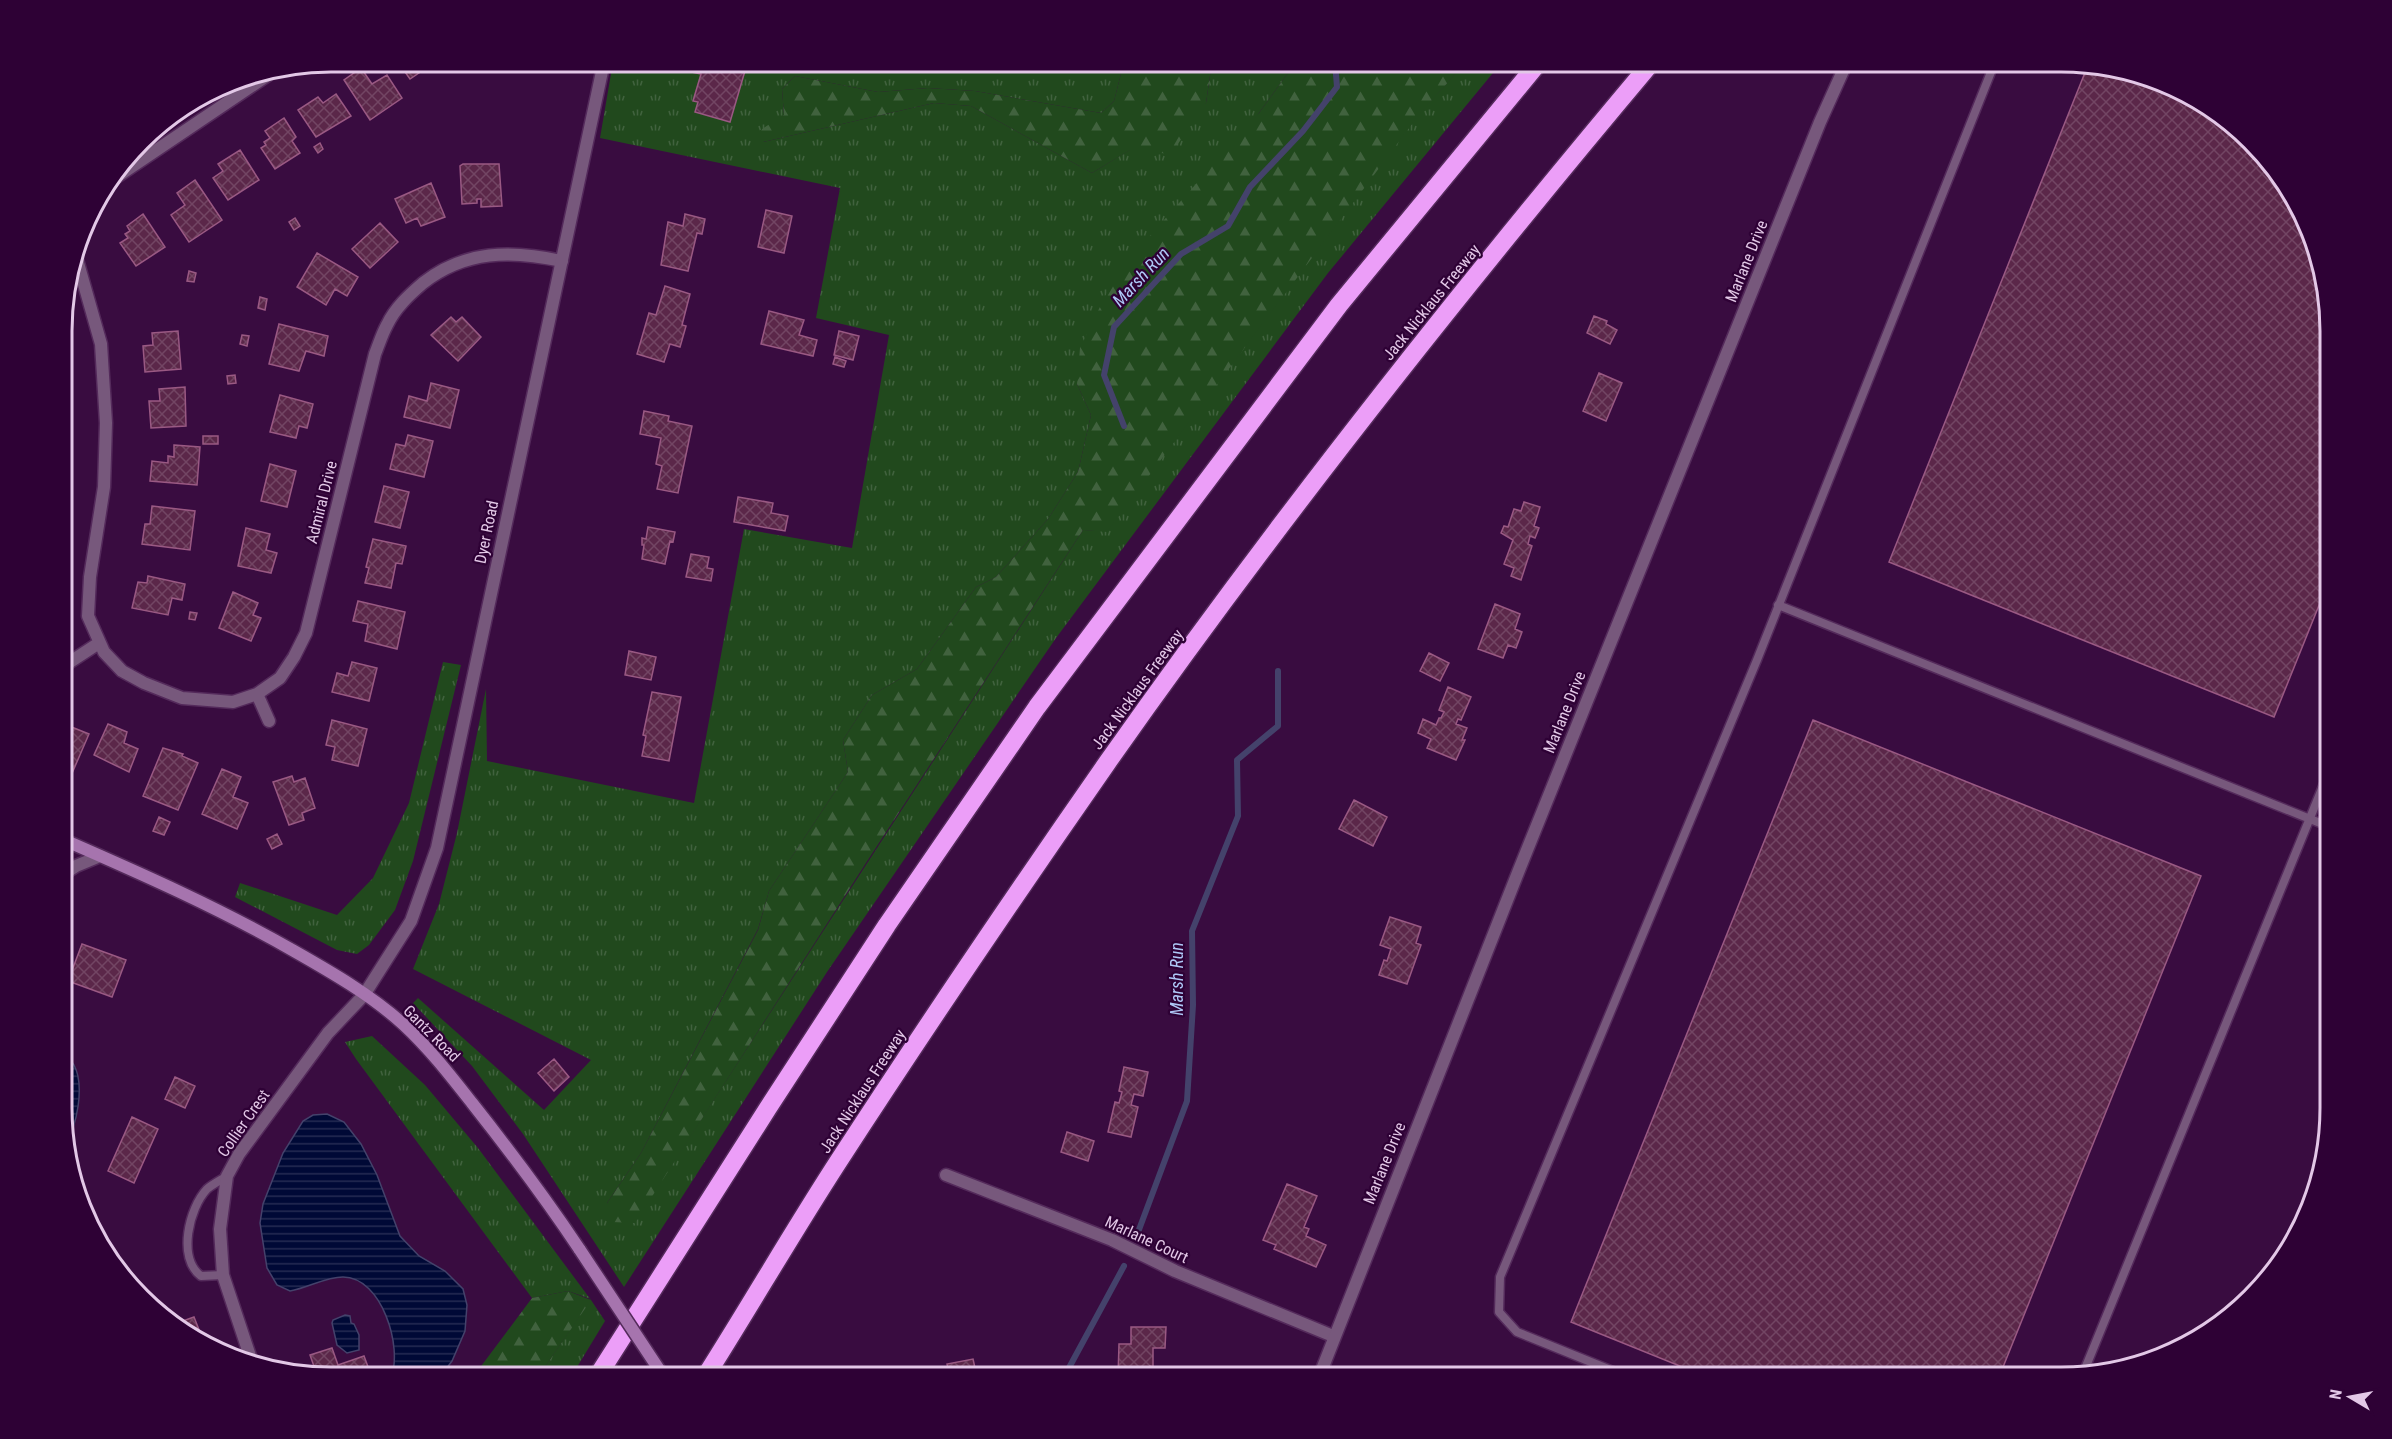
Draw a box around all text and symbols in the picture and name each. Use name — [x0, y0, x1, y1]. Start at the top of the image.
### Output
street label: Marlane Drive — [1721, 217, 1772, 305]
street label: Jack Nicklaus Freeway — [1379, 240, 1484, 364]
water label: Marsh Run — [1108, 243, 1173, 311]
street label: Admiral Drive — [302, 459, 341, 545]
street label: Dyer Road — [471, 499, 502, 565]
street label: Jack Nicklaus Freeway — [1087, 625, 1188, 753]
street label: Marlane Drive — [1539, 668, 1590, 756]
water label: Marsh Run — [1166, 942, 1187, 1016]
street label: Gantz Road — [399, 1001, 464, 1066]
street label: Jack Nicklaus Freeway — [815, 1026, 910, 1157]
street label: Collier Crest — [213, 1086, 274, 1160]
street label: Marlane Drive — [1359, 1119, 1410, 1207]
street label: Marlane Court — [1102, 1212, 1192, 1267]
north arrow — [2320, 1367, 2380, 1427]
text: N — [2326, 1388, 2346, 1401]

